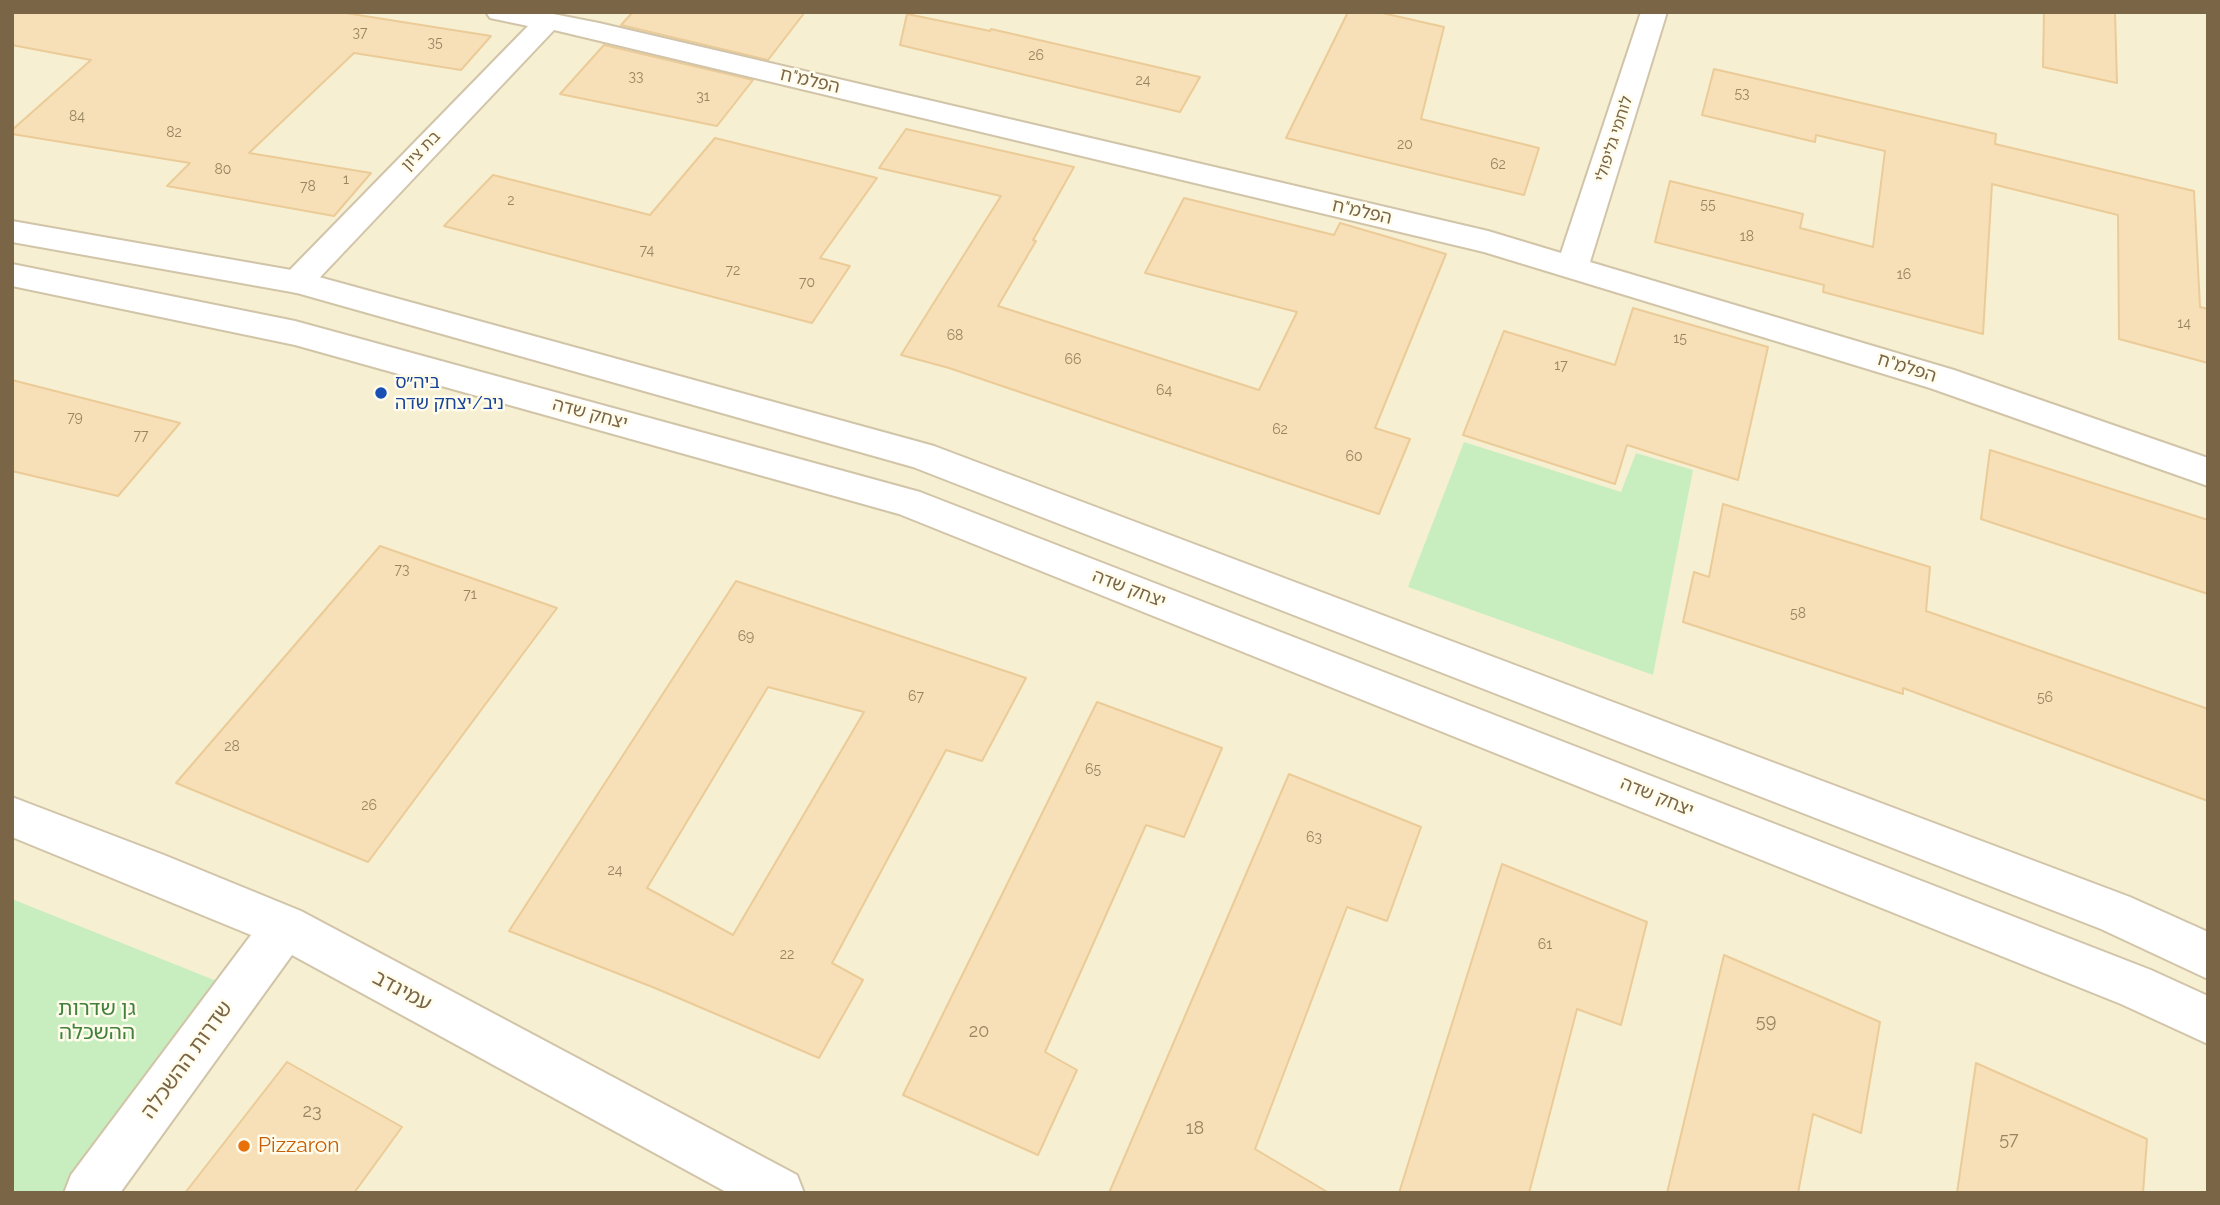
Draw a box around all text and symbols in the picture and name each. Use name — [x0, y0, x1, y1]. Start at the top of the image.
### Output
house number: 37 — [353, 25, 367, 41]
house number: 35 — [427, 35, 443, 51]
house number: 26 — [1028, 48, 1044, 64]
street label: הפלמ"ח — [778, 64, 842, 98]
house number: 33 — [629, 69, 643, 85]
house number: 24 — [1136, 73, 1150, 89]
house number: 53 — [1734, 86, 1750, 102]
house number: 31 — [696, 89, 710, 105]
street label: לוחמי גליפולי — [1591, 94, 1637, 184]
house number: 84 — [69, 109, 85, 125]
house number: 82 — [166, 125, 182, 141]
street label: בת ציון — [398, 127, 444, 175]
house number: 20 — [1397, 137, 1413, 153]
house number: 62 — [1490, 157, 1506, 173]
house number: 80 — [215, 162, 231, 178]
house number: 1 — [343, 172, 349, 188]
house number: 78 — [300, 179, 316, 195]
house number: 2 — [507, 193, 515, 209]
street label: הפלמ"ח — [1330, 195, 1394, 229]
house number: 55 — [1700, 197, 1716, 213]
house number: 18 — [1740, 229, 1754, 245]
house number: 74 — [640, 243, 654, 259]
house number: 72 — [726, 263, 740, 279]
house number: 16 — [1897, 267, 1911, 283]
house number: 70 — [799, 275, 815, 291]
house number: 14 — [2177, 316, 2191, 332]
house number: 68 — [947, 328, 963, 344]
house number: 15 — [1673, 331, 1687, 347]
street label: הפלמ"ח — [1875, 349, 1939, 387]
house number: 66 — [1065, 352, 1081, 368]
house number: 17 — [1554, 358, 1568, 374]
place label: ביה״ס ניב/יצחק שדה — [395, 372, 504, 414]
house number: 64 — [1156, 383, 1172, 399]
marker: ביה״ס ניב/יצחק שדה — [373, 385, 389, 401]
street label: יצחק שדה — [550, 394, 630, 434]
house number: 79 — [67, 410, 83, 426]
house number: 62 — [1272, 422, 1288, 438]
house number: 77 — [134, 428, 148, 444]
house number: 60 — [1345, 449, 1363, 465]
house number: 73 — [395, 562, 409, 578]
street label: יצחק שדה — [1089, 565, 1169, 613]
house number: 71 — [463, 587, 477, 603]
house number: 58 — [1790, 606, 1806, 622]
house number: 69 — [738, 629, 754, 645]
house number: 67 — [908, 689, 924, 705]
house number: 56 — [2037, 690, 2053, 706]
house number: 28 — [224, 739, 240, 755]
house number: 65 — [1085, 762, 1101, 778]
street label: יצחק שדה — [1617, 773, 1697, 821]
house number: 26 — [361, 798, 377, 814]
house number: 63 — [1306, 830, 1322, 846]
house number: 24 — [608, 863, 622, 879]
house number: 61 — [1538, 937, 1552, 953]
house number: 22 — [780, 947, 794, 963]
street label: עמינדב — [368, 965, 436, 1017]
park label: גן שדרות ההשכלה — [58, 996, 136, 1046]
street label: שדרות ההשכלה — [136, 996, 238, 1124]
house number: 59 — [1756, 1011, 1776, 1033]
house number: 20 — [969, 1021, 989, 1043]
house number: 23 — [303, 1101, 321, 1123]
house number: 18 — [1186, 1118, 1204, 1140]
house number: 57 — [1999, 1129, 2019, 1151]
place label: Pizzaron — [258, 1133, 340, 1159]
marker: Pizzaron — [236, 1138, 252, 1154]

